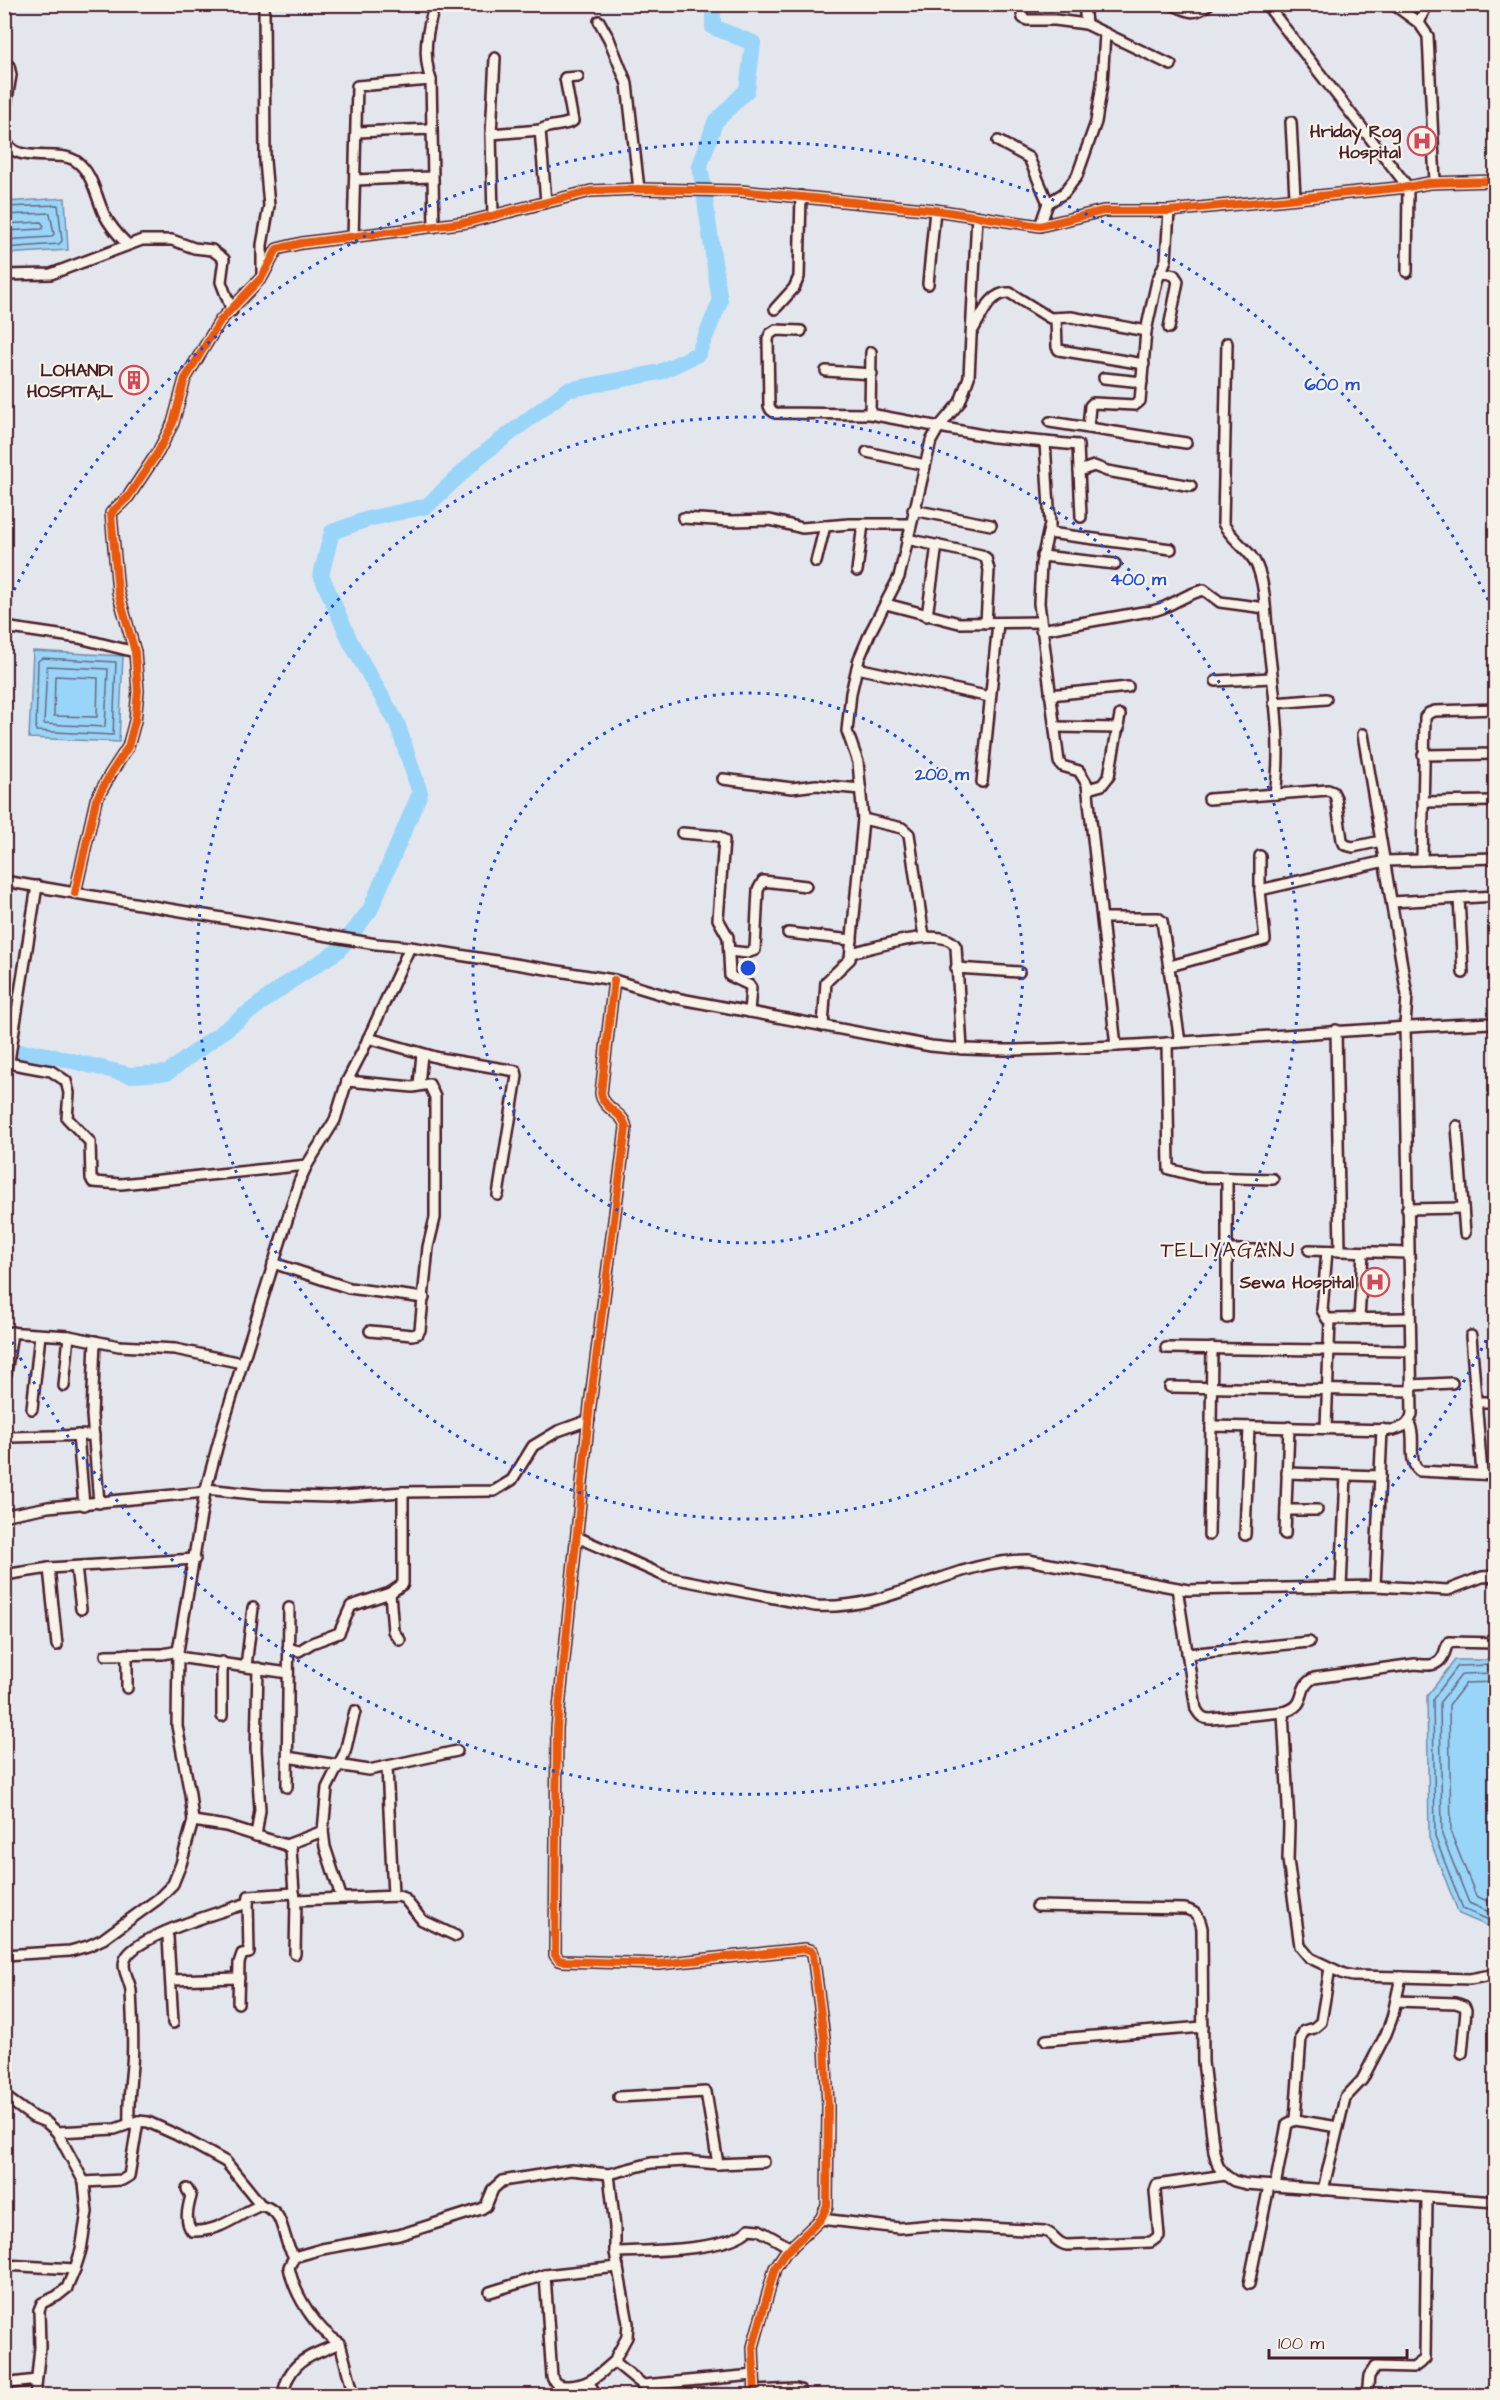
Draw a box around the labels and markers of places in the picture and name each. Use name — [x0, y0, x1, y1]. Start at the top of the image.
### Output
place label: Hriday Rog Hospital — [1310, 119, 1402, 165]
hospital icon: Hriday Rog Hospital — [1406, 125, 1438, 157]
place label: LOHANDI HOSPITA;L — [27, 358, 114, 404]
building icon: LOHANDI HOSPITA;L — [118, 364, 150, 396]
centre of rings — [738, 958, 758, 978]
hospital icon: Sewa Hospital — [1359, 1266, 1391, 1298]
place label: Sewa Hospital — [1239, 1270, 1354, 1295]

